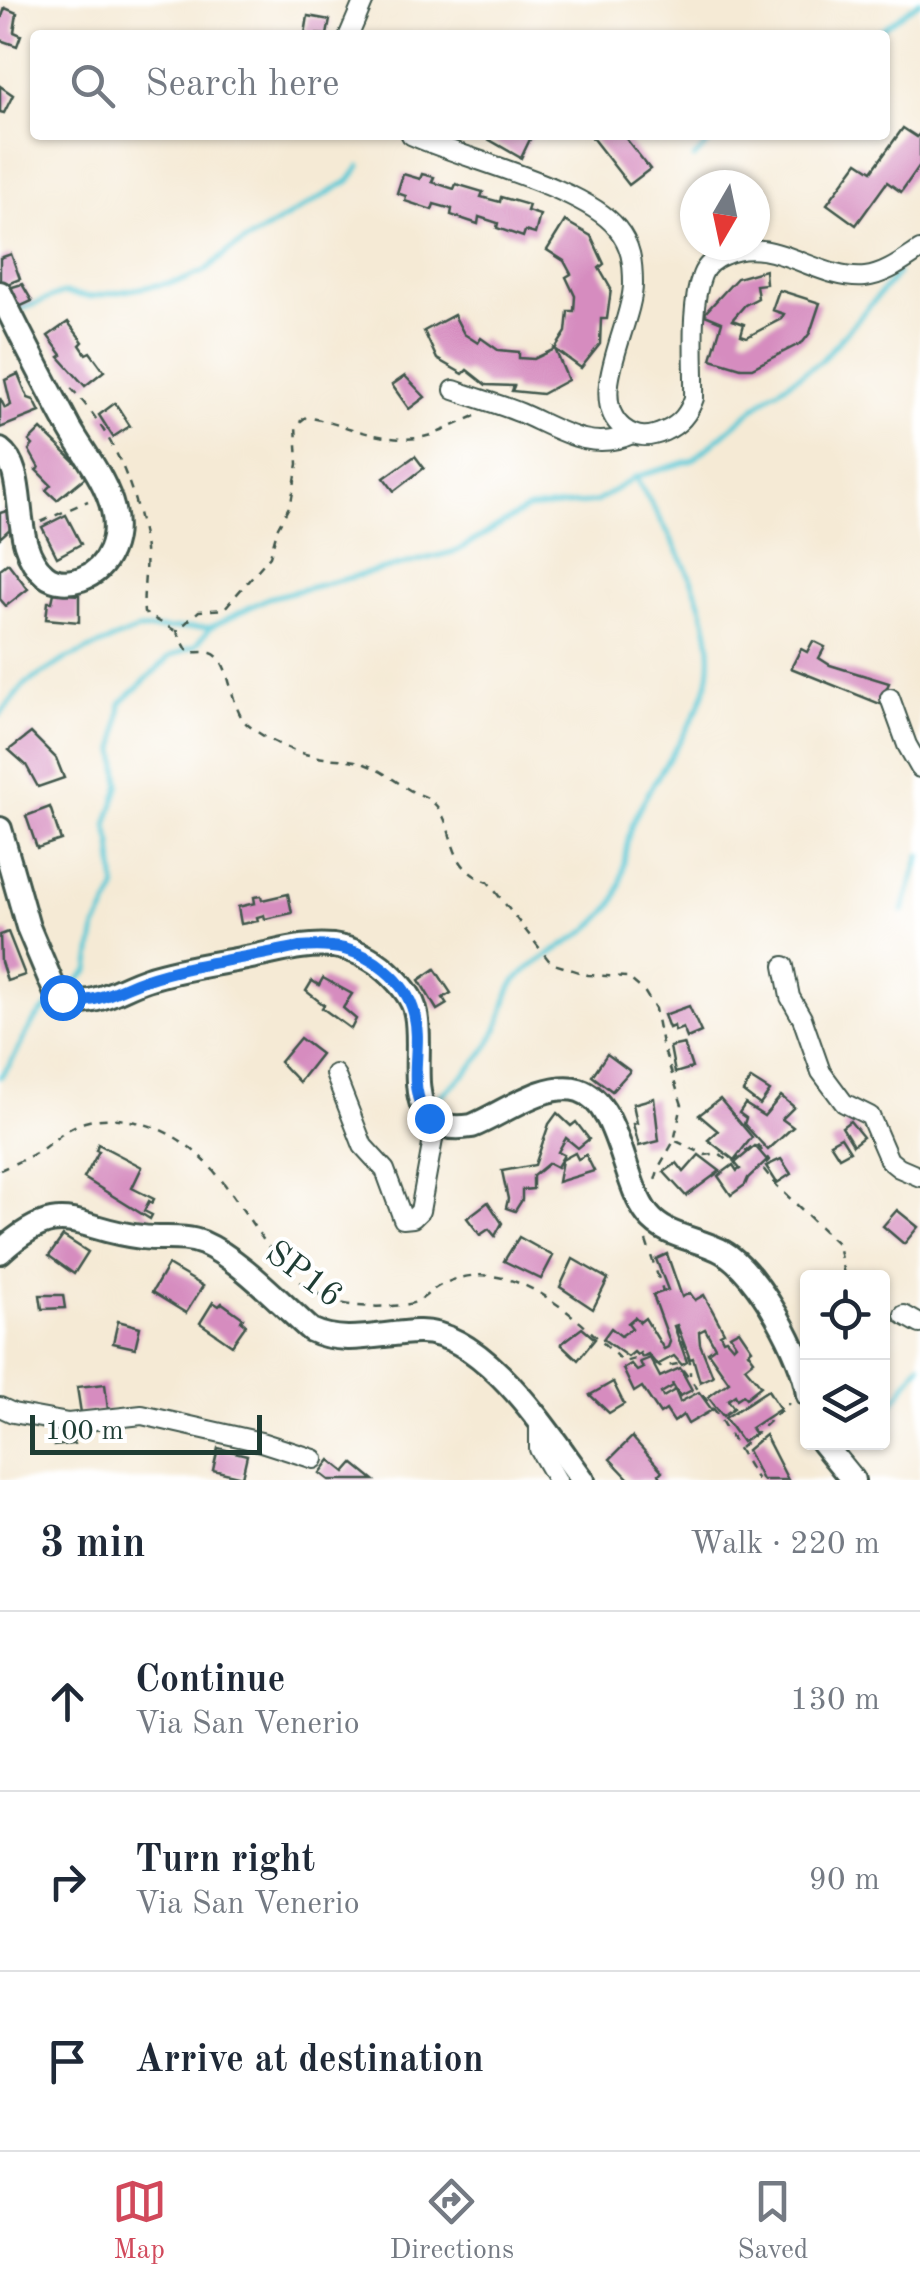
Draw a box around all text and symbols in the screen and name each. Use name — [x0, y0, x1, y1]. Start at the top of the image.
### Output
search box — [30, 30, 890, 140]
icon: search — [65, 58, 120, 113]
text: Search here — [145, 66, 340, 104]
north arrow — [680, 170, 770, 260]
route start — [40, 975, 86, 1021]
route end — [407, 1096, 453, 1142]
street label: SP16 — [259, 1235, 348, 1315]
map controls — [800, 1270, 890, 1450]
button: locate — [800, 1270, 890, 1360]
button: layers — [800, 1360, 890, 1450]
scale bar — [30, 1410, 262, 1454]
text: 100 m — [45, 1418, 124, 1446]
text: 3 min — [40, 1524, 146, 1566]
text: Walk · 220 m — [690, 1529, 880, 1561]
text: Continue — [135, 1662, 285, 1700]
icon: ahead — [40, 1674, 95, 1729]
text: 130 m — [790, 1685, 880, 1717]
text: Via San Venerio — [135, 1709, 360, 1741]
text: Turn right — [135, 1842, 315, 1880]
icon: right — [40, 1854, 95, 1909]
text: 90 m — [809, 1865, 880, 1897]
text: Via San Venerio — [135, 1889, 360, 1921]
icon: arrive — [40, 2034, 95, 2089]
text: Arrive at destination — [135, 2042, 484, 2080]
tab: Map — [112, 2174, 167, 2269]
tab: Directions — [390, 2174, 514, 2269]
tab: Saved — [737, 2174, 808, 2269]

